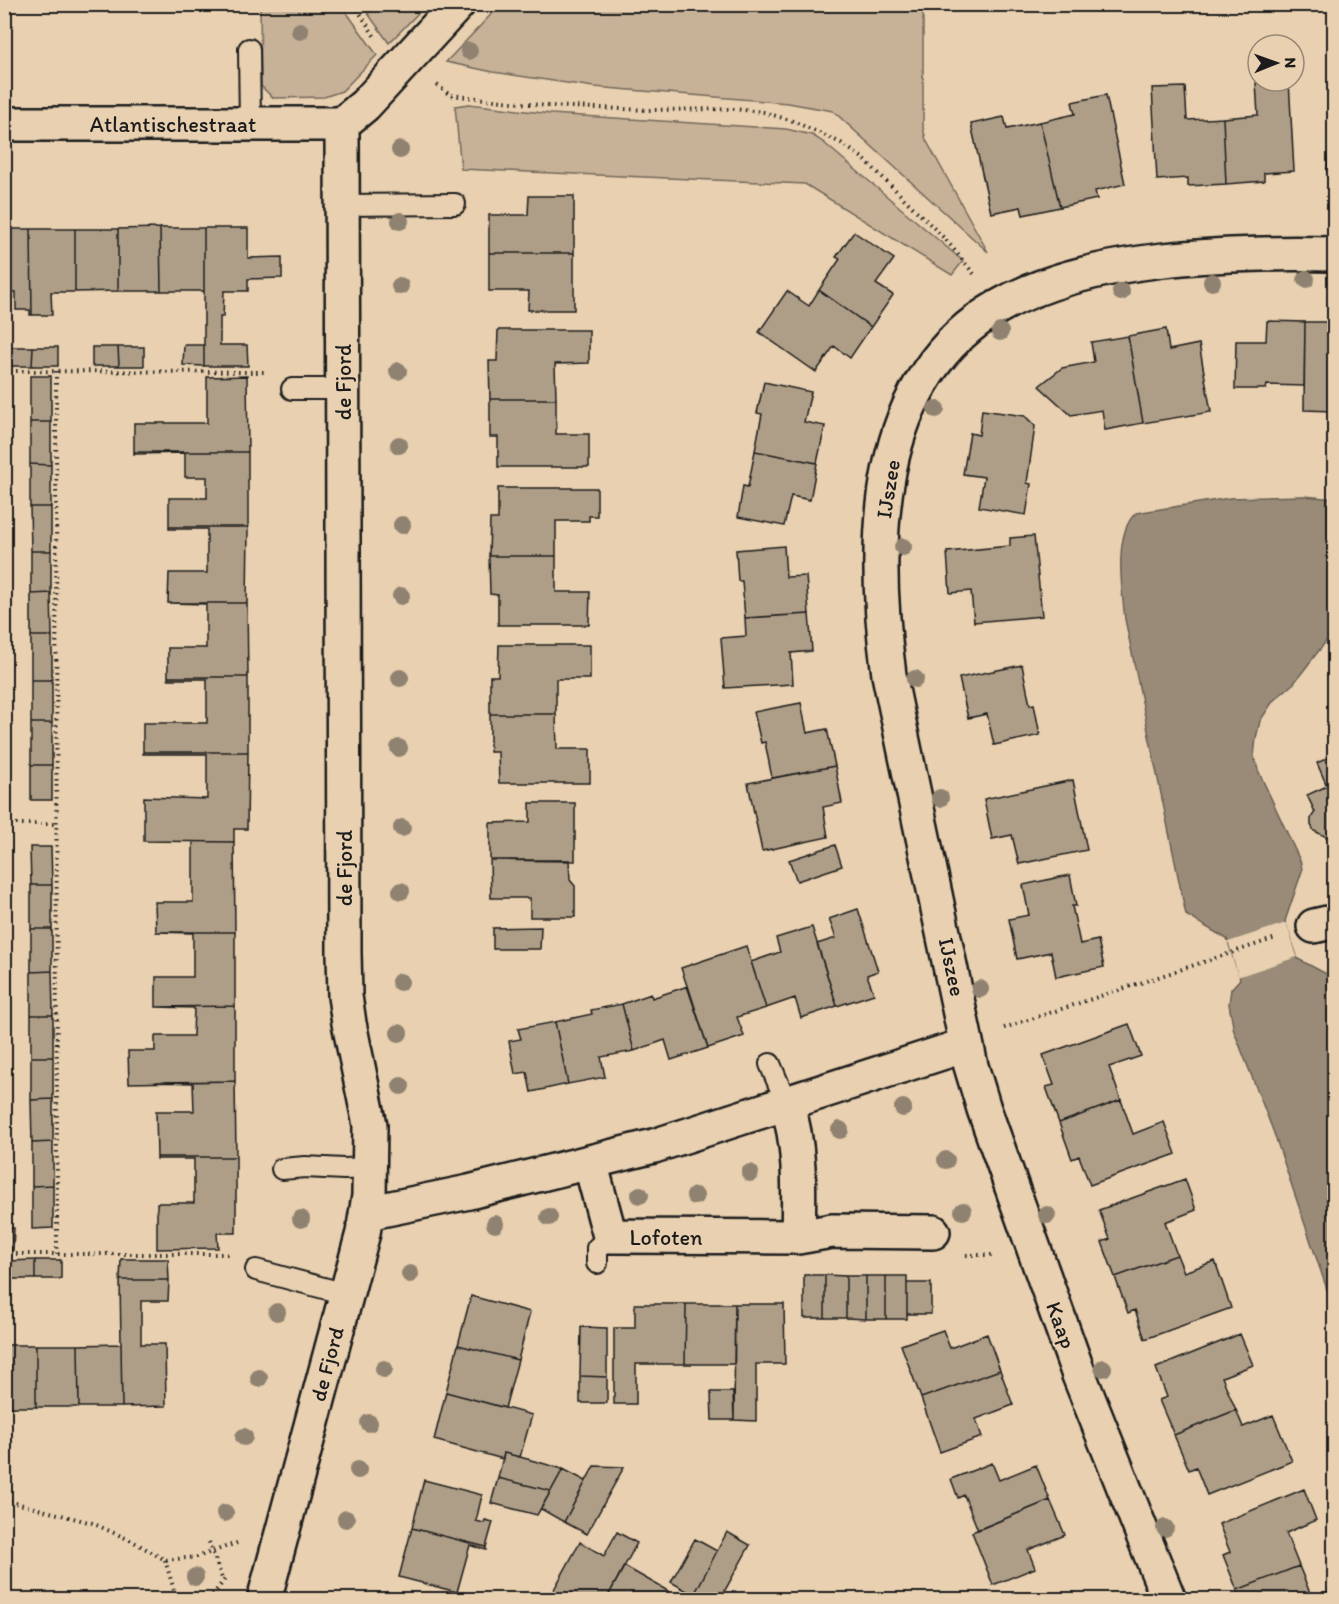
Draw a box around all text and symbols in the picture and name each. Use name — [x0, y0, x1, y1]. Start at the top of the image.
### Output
north arrow — [1246, 33, 1306, 93]
text: N — [1281, 57, 1300, 68]
street label: Atlantischestraat — [90, 111, 256, 138]
street label: de Fjord — [330, 344, 357, 420]
street label: IJszee — [870, 458, 906, 520]
street label: de Fjord — [331, 830, 358, 906]
street label: IJszee — [933, 935, 971, 999]
street label: Lofoten — [629, 1224, 703, 1251]
street label: Kaap — [1040, 1298, 1082, 1352]
street label: de Fjord — [304, 1324, 350, 1404]

